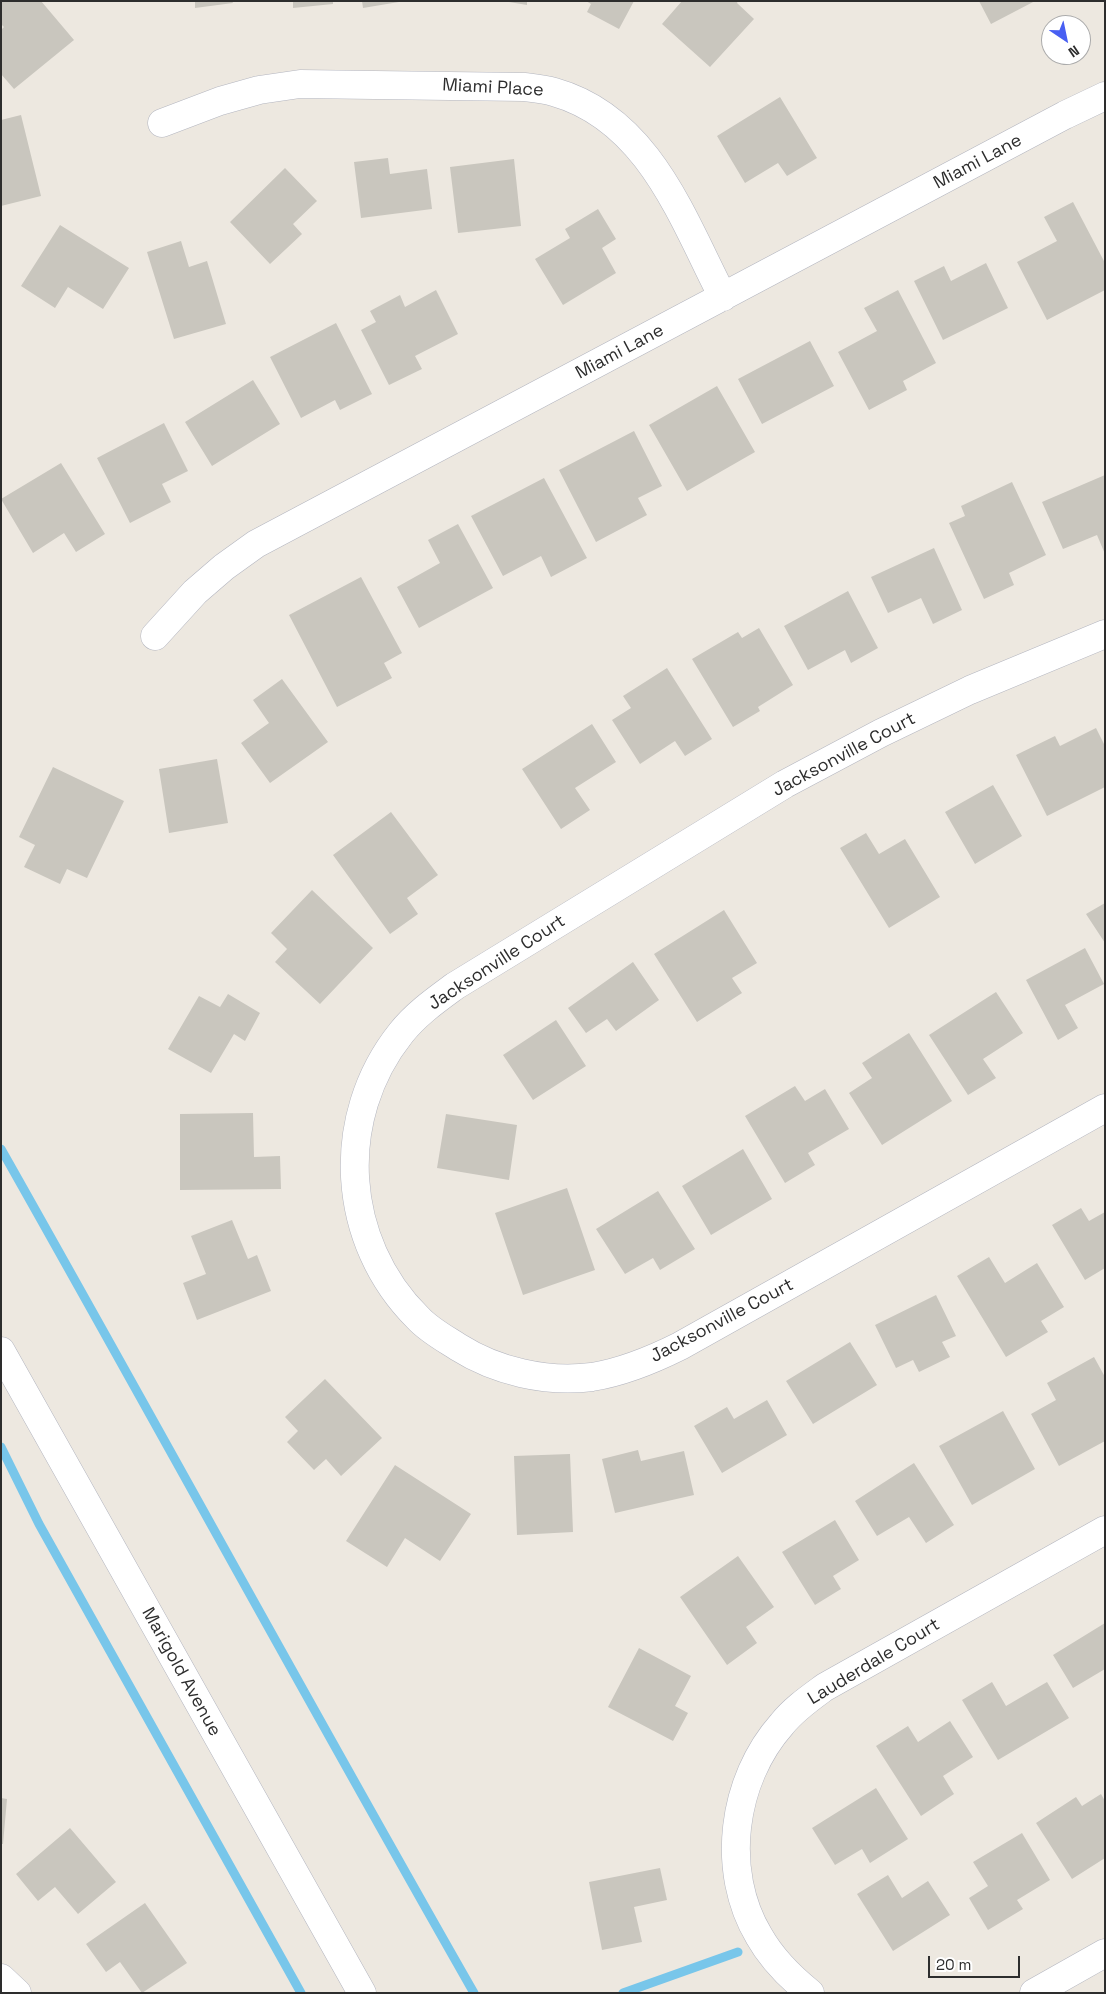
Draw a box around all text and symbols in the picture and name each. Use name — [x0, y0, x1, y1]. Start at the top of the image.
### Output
north arrow — [1041, 15, 1091, 65]
text: N — [1065, 42, 1083, 62]
street label: Miami Place — [442, 75, 544, 101]
street label: Miami Lane — [930, 130, 1026, 194]
street label: Miami Lane — [572, 320, 668, 384]
street label: Jacksonville Court — [769, 708, 919, 802]
street label: Jacksonville Court — [424, 911, 570, 1015]
street label: Jacksonville Court — [647, 1274, 797, 1368]
street label: Marigold Avenue — [137, 1604, 225, 1740]
street label: Lauderdale Court — [804, 1614, 944, 1710]
scale bar — [931, 1946, 1024, 1978]
text: 20 m — [936, 1955, 971, 1974]

